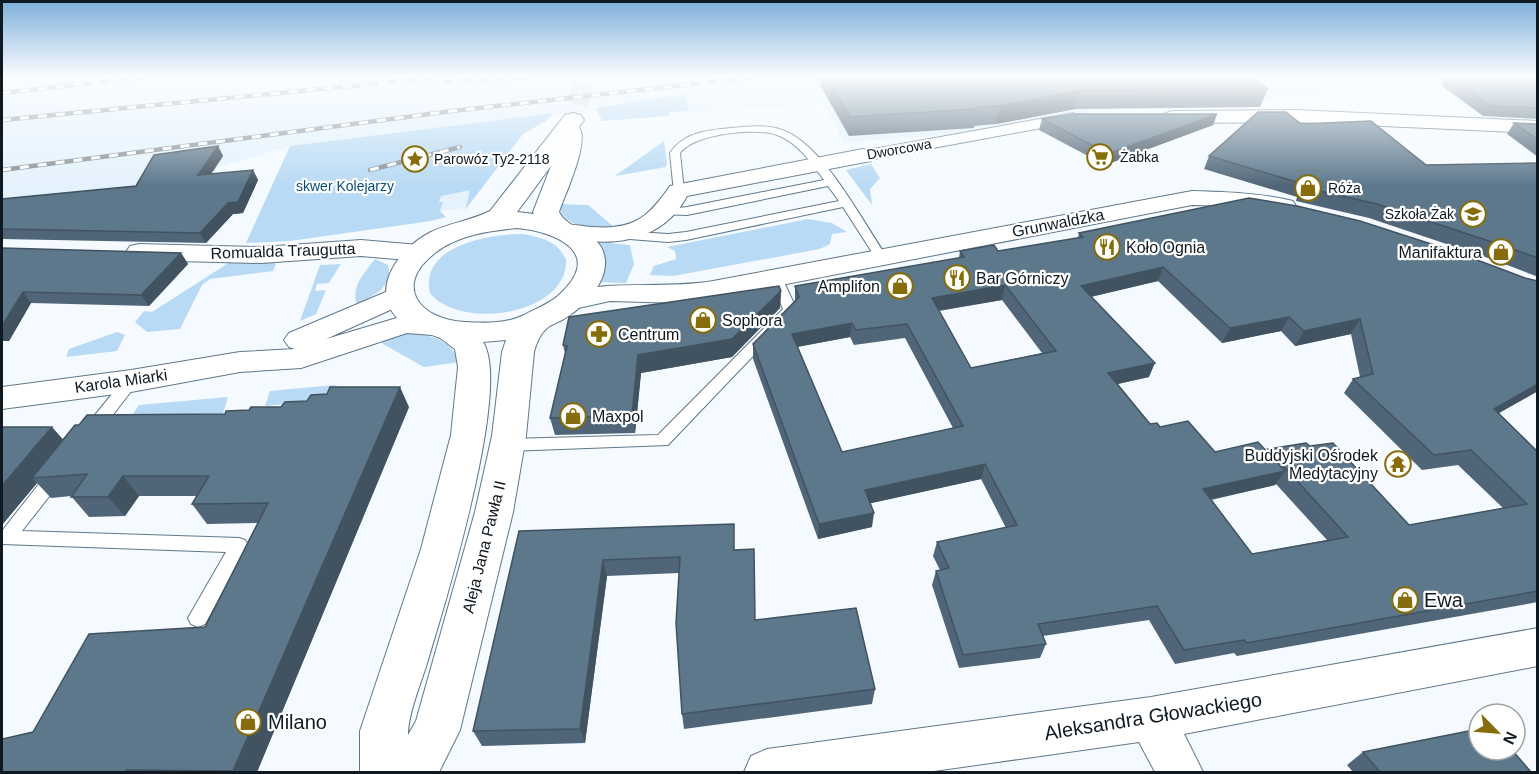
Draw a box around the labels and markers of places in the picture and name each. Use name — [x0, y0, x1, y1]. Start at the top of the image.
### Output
supermarket icon: Żabka — [1085, 142, 1115, 172]
place icon: Parowóz Ty2-2118 — [400, 144, 430, 174]
place label: Żabka — [1120, 148, 1159, 165]
place label: Parowóz Ty2-2118 — [434, 151, 550, 167]
shop icon: Róża — [1293, 173, 1323, 203]
place label: Róża — [1328, 180, 1361, 196]
school or university icon: Szkoła Żak — [1458, 199, 1488, 229]
place label: Szkoła Żak — [1385, 205, 1455, 222]
restaurant icon: Koło Ognia — [1092, 232, 1122, 262]
shop icon: Manifaktura — [1486, 237, 1516, 267]
place label: Koło Ognia — [1126, 239, 1205, 256]
place label: Manifaktura — [1398, 244, 1482, 261]
restaurant icon: Bar Górniczy — [942, 263, 972, 293]
place label: Bar Górniczy — [976, 270, 1068, 287]
shop icon: Amplifon — [885, 271, 915, 301]
place label: Amplifon — [818, 278, 880, 295]
shop icon: Sophora — [688, 305, 718, 335]
place label: Sophora — [722, 312, 783, 329]
pharmacy icon: Centrum — [584, 319, 614, 349]
place label: Centrum — [618, 326, 679, 343]
shop icon: Maxpol — [558, 401, 588, 431]
place label: Maxpol — [592, 408, 644, 425]
place label: Buddyjski Ośrodek Medytacyjny — [1245, 447, 1379, 482]
temple icon: Buddyjski Ośrodek Medytacyjny — [1383, 449, 1413, 479]
shop icon: Ewa — [1390, 585, 1420, 615]
place label: Ewa — [1424, 589, 1464, 611]
shop icon: Milano — [233, 707, 263, 737]
place label: Milano — [268, 711, 327, 733]

